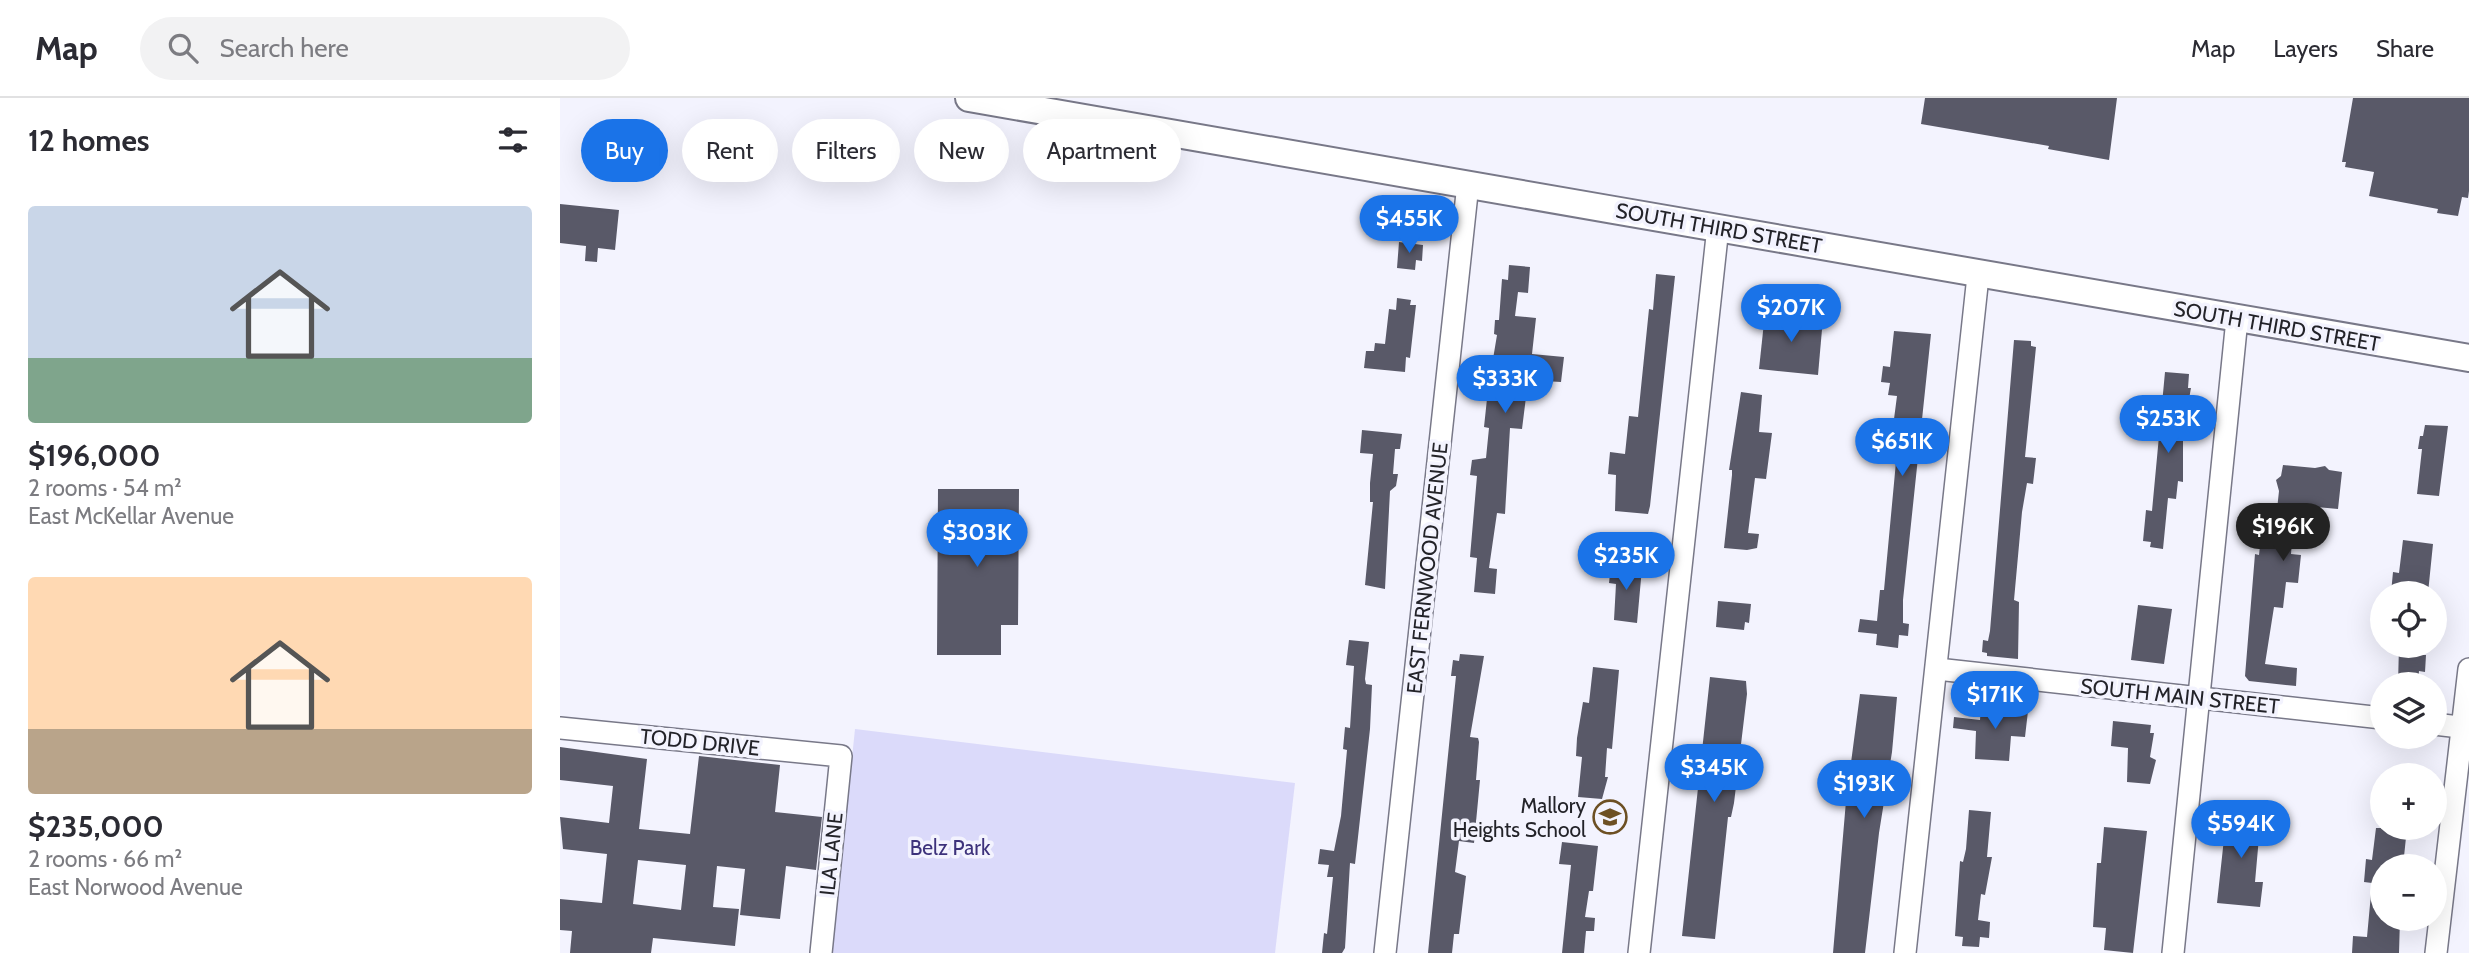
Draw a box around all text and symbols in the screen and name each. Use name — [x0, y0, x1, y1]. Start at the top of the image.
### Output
search box — [140, 17, 630, 80]
text: Map — [35, 28, 98, 68]
icon: search — [164, 29, 202, 67]
text: Search here — [220, 32, 349, 64]
text: Map — [2191, 34, 2235, 63]
text: Layers — [2273, 34, 2338, 63]
text: Share — [2376, 34, 2434, 63]
chip: Buy — [581, 119, 668, 182]
chip: Rent — [682, 119, 778, 182]
chip: Filters — [792, 119, 900, 182]
chip: New — [914, 119, 1009, 182]
chip: Apartment — [1023, 119, 1181, 182]
icon: filters — [494, 121, 532, 159]
text: 12 homes — [28, 122, 150, 159]
pin: $455K — [1360, 195, 1458, 255]
street label: SOUTH THIRD STREET — [1614, 198, 1824, 258]
text: $455K — [1376, 204, 1442, 232]
icon: home — [217, 251, 343, 377]
pin: $207K — [1742, 285, 1840, 344]
text: $207K — [1757, 293, 1825, 321]
street label: SOUTH THIRD STREET — [2172, 296, 2382, 356]
pin: $333K — [1456, 356, 1554, 415]
text: $333K — [1473, 364, 1537, 392]
pin: $253K — [2119, 396, 2217, 455]
text: $253K — [2136, 404, 2200, 432]
pin: $651K — [1853, 418, 1951, 478]
text: $651K — [1871, 427, 1933, 455]
text: $196,000 — [28, 437, 160, 474]
street label: EAST FERNWOOD AVENUE — [1401, 441, 1453, 695]
text: 2 rooms · 54 m² — [28, 474, 182, 502]
text: East McKellar Avenue — [28, 502, 234, 530]
pin: $196K — [2234, 504, 2332, 563]
pin: $303K — [928, 510, 1026, 569]
text: $196K — [2252, 512, 2314, 540]
text: $303K — [943, 518, 1011, 546]
pin: $235K — [1577, 532, 1675, 592]
text: $235K — [1594, 541, 1658, 569]
map controls — [2370, 581, 2447, 931]
button: locate — [2370, 581, 2447, 658]
icon: home — [217, 622, 343, 748]
pin: $171K — [1946, 672, 2044, 731]
button: layers — [2370, 672, 2447, 749]
street label: SOUTH MAIN STREET — [2079, 673, 2281, 719]
text: $171K — [1967, 680, 2023, 708]
street label: TODD DRIVE — [639, 723, 761, 761]
pin: $345K — [1665, 744, 1763, 804]
text: $345K — [1681, 753, 1747, 781]
pin: $193K — [1815, 760, 1913, 820]
button: + — [2370, 763, 2447, 840]
text: $193K — [1833, 769, 1895, 797]
place label: Mallory Heights School — [1453, 793, 1586, 842]
school or university icon: Mallory Heights School — [1591, 798, 1629, 836]
pin: $594K — [2192, 800, 2290, 860]
text: $235,000 — [28, 808, 164, 845]
text: $594K — [2207, 809, 2275, 837]
street label: ILA LANE — [814, 811, 848, 897]
park label: Belz Park — [910, 835, 991, 860]
text: 2 rooms · 66 m² — [28, 845, 182, 873]
button: − — [2370, 854, 2447, 931]
text: East Norwood Avenue — [28, 873, 243, 901]

